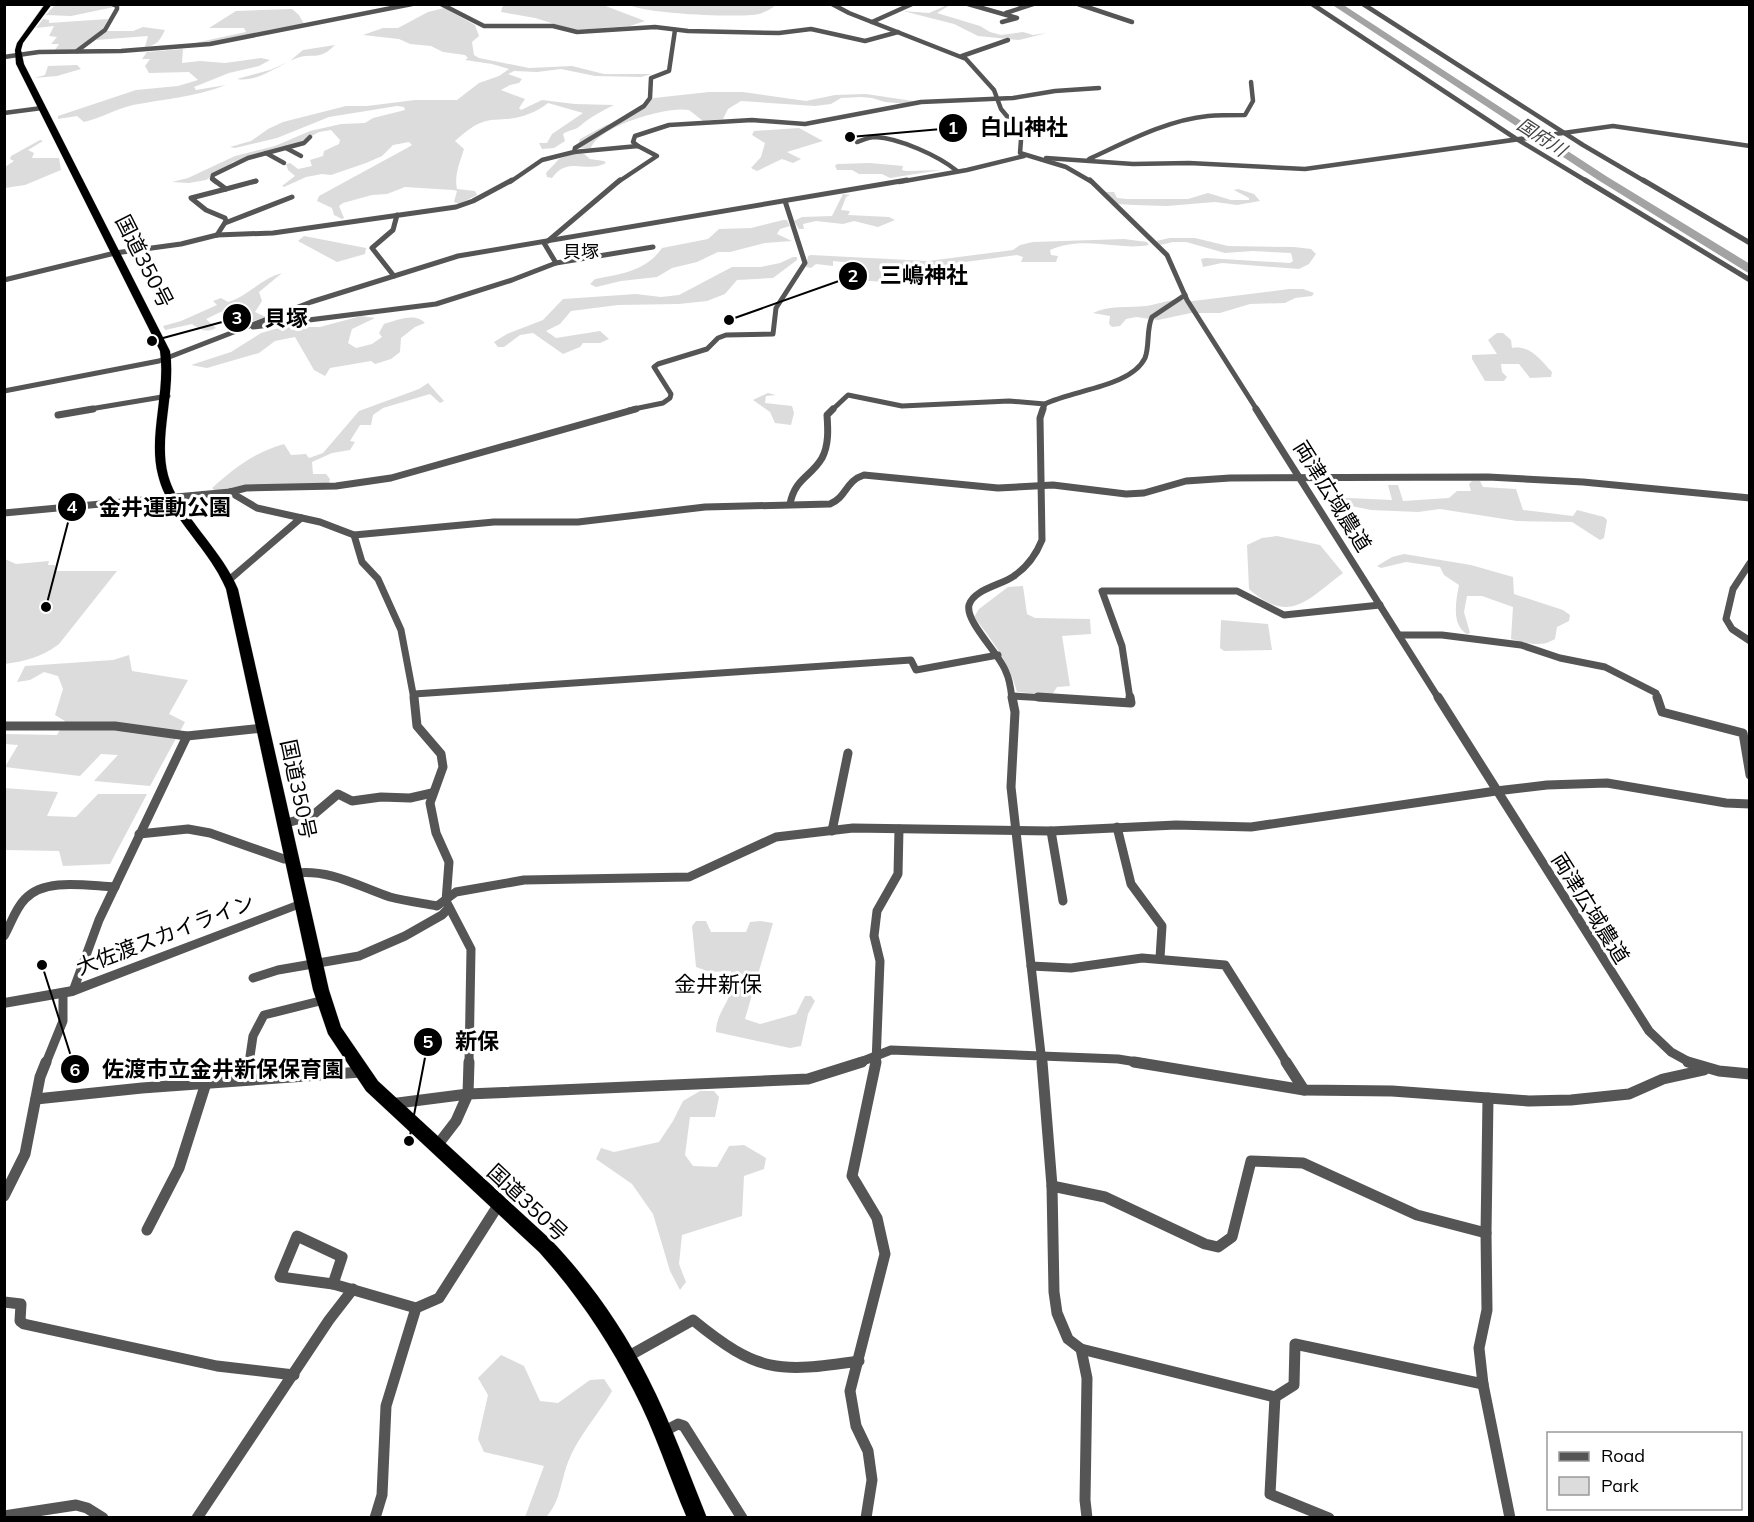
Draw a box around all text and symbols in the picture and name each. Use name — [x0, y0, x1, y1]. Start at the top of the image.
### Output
callout: 白山神社 — [938, 108, 1080, 148]
text: 白山神社 — [980, 113, 1068, 141]
water label: 国府川 — [1513, 113, 1573, 162]
text: 1 — [948, 116, 958, 139]
street label: 国道350号 — [111, 210, 179, 312]
district label: 貝塚 — [563, 240, 599, 263]
callout: 三嶋神社 — [838, 256, 980, 296]
text: 三嶋神社 — [880, 261, 968, 289]
text: 2 — [848, 264, 858, 287]
callout: 貝塚 — [222, 298, 320, 338]
text: 貝塚 — [264, 304, 308, 332]
text: 3 — [232, 306, 242, 329]
street label: 両津広域農道 — [1289, 436, 1377, 556]
callout: 金井運動公園 — [57, 487, 243, 527]
text: 金井運動公園 — [99, 493, 231, 521]
text: 4 — [67, 495, 78, 518]
street label: 国道350号 — [276, 737, 322, 841]
street label: 両津広域農道 — [1547, 848, 1635, 968]
street label: 大佐渡スカイライン — [72, 888, 258, 980]
district label: 金井新保 — [674, 970, 762, 998]
callout: 新保 — [413, 1022, 511, 1062]
text: 新保 — [455, 1027, 499, 1055]
text: 5 — [423, 1030, 434, 1053]
callout: 佐渡市立金井新保保育園 — [60, 1049, 356, 1089]
text: 佐渡市立金井新保保育園 — [102, 1055, 344, 1083]
text: 6 — [70, 1058, 81, 1081]
street label: 国道350号 — [482, 1158, 574, 1246]
legend — [1547, 1432, 1742, 1510]
text: Road — [1601, 1444, 1645, 1467]
text: Park — [1601, 1474, 1640, 1497]

